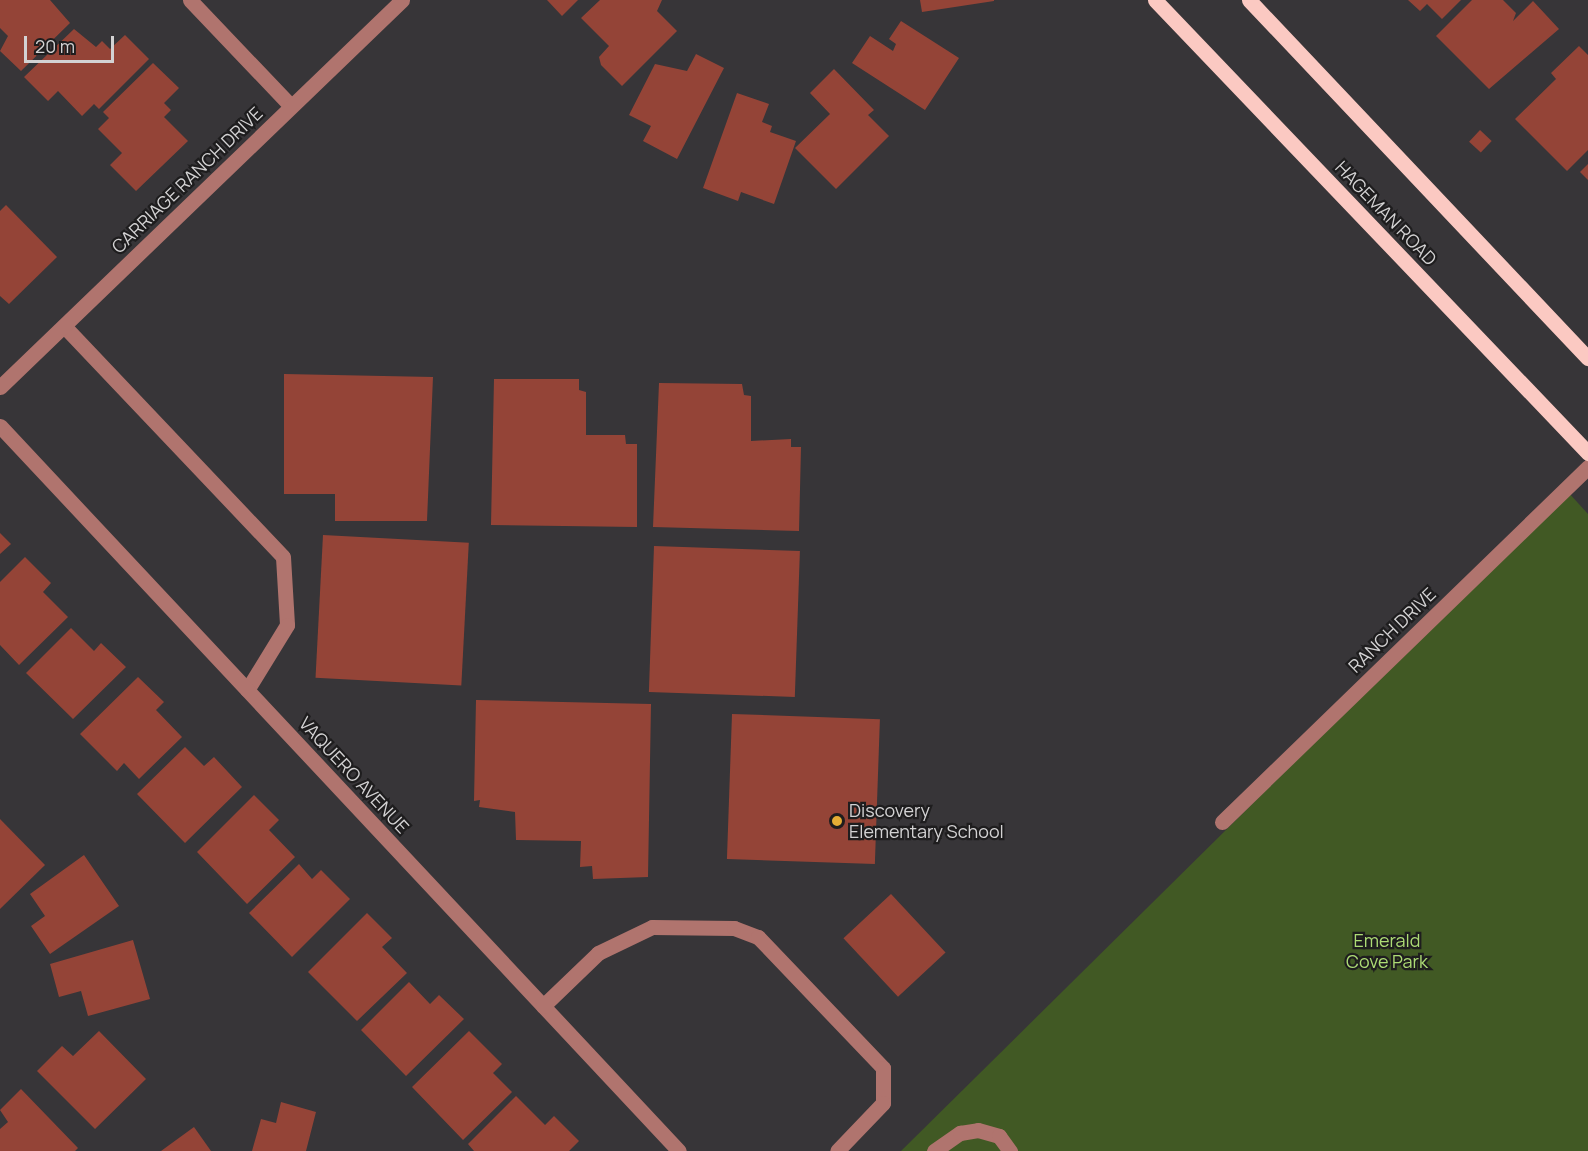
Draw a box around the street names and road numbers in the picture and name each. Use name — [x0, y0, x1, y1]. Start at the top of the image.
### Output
street label: CARRIAGE RANCH DRIVE — [107, 102, 267, 258]
street label: HAGEMAN ROAD — [1331, 156, 1441, 270]
street label: RANCH DRIVE — [1344, 583, 1440, 677]
street label: VAQUERO AVENUE — [295, 712, 413, 838]

